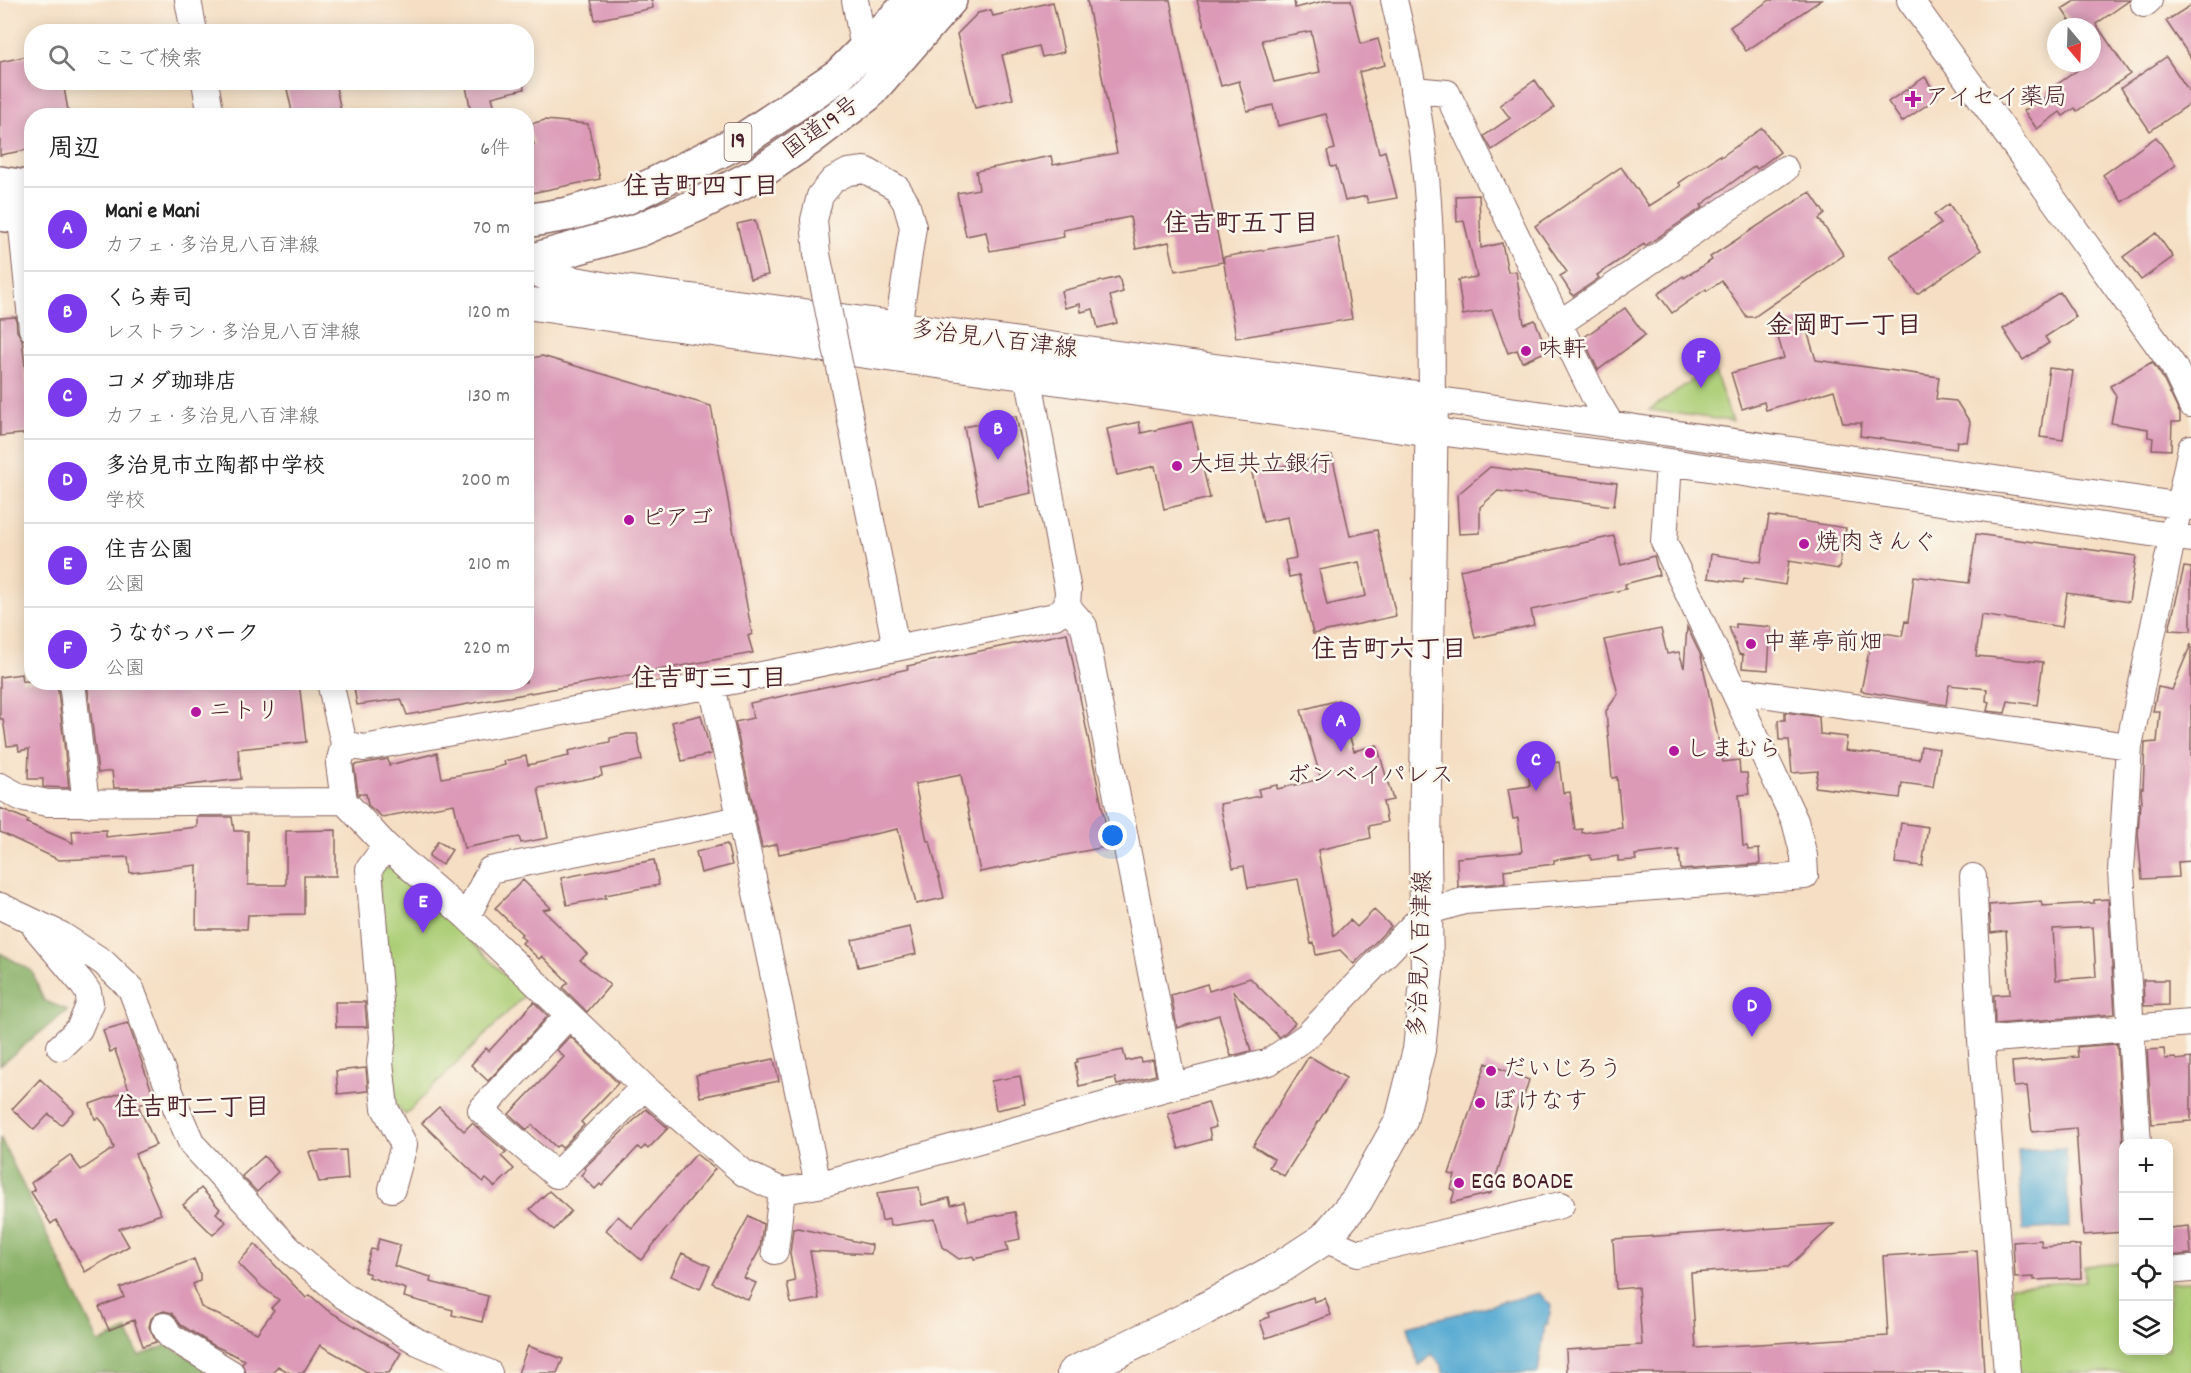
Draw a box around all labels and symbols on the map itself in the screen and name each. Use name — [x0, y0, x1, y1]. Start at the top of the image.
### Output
north arrow — [2047, 18, 2101, 72]
place label: アイセイ薬局 — [1925, 82, 2068, 116]
street label: 国道19号 — [776, 89, 868, 169]
marker: アイセイ薬局 — [1906, 92, 1920, 106]
road number: 19 — [724, 123, 752, 161]
district label: 住吉町四丁目 — [623, 170, 779, 207]
district label: 住吉町五丁目 — [1163, 207, 1319, 244]
district label: 金岡町一丁目 — [1766, 309, 1922, 346]
street label: 多治見八百津線 — [909, 314, 1079, 368]
place label: 味軒 — [1538, 334, 1586, 368]
pin: F — [1682, 338, 1720, 388]
marker: 味軒 — [1519, 344, 1533, 358]
pin: B — [978, 410, 1018, 460]
place label: 大垣共立銀行 — [1189, 449, 1333, 483]
marker: 大垣共立銀行 — [1170, 459, 1184, 473]
place label: ピアゴ — [641, 503, 713, 537]
marker: ピアゴ — [622, 513, 636, 527]
place label: 焼肉きんぐ — [1816, 527, 1936, 561]
marker: 焼肉きんぐ — [1797, 537, 1811, 551]
place label: 中華亭前畑 — [1763, 627, 1883, 661]
district label: 住吉町六丁目 — [1311, 633, 1467, 670]
marker: 中華亭前畑 — [1744, 637, 1758, 651]
district label: 住吉町三丁目 — [631, 662, 787, 699]
place label: ニトリ — [208, 695, 280, 729]
pin: A — [1322, 702, 1360, 752]
marker: ニトリ — [189, 705, 203, 719]
place label: しまむら — [1686, 734, 1782, 768]
pin: C — [1516, 742, 1556, 791]
marker: しまむら — [1667, 744, 1681, 758]
marker: ボンベイパレス — [1363, 746, 1377, 760]
place label: ボンベイパレス — [1286, 760, 1454, 794]
your location — [1098, 821, 1127, 850]
street label: 多治見八百津線 — [1402, 869, 1442, 1039]
pin: E — [404, 884, 442, 933]
pin: D — [1732, 988, 1772, 1037]
place label: だいじろう — [1503, 1054, 1623, 1088]
marker: だいじろう — [1484, 1064, 1498, 1078]
place label: ぼけなす — [1492, 1086, 1588, 1120]
district label: 住吉町二丁目 — [114, 1091, 270, 1128]
marker: ぼけなす — [1473, 1096, 1487, 1110]
place label: EGG BOADE — [1471, 1166, 1573, 1200]
marker: EGG BOADE — [1452, 1176, 1466, 1190]

